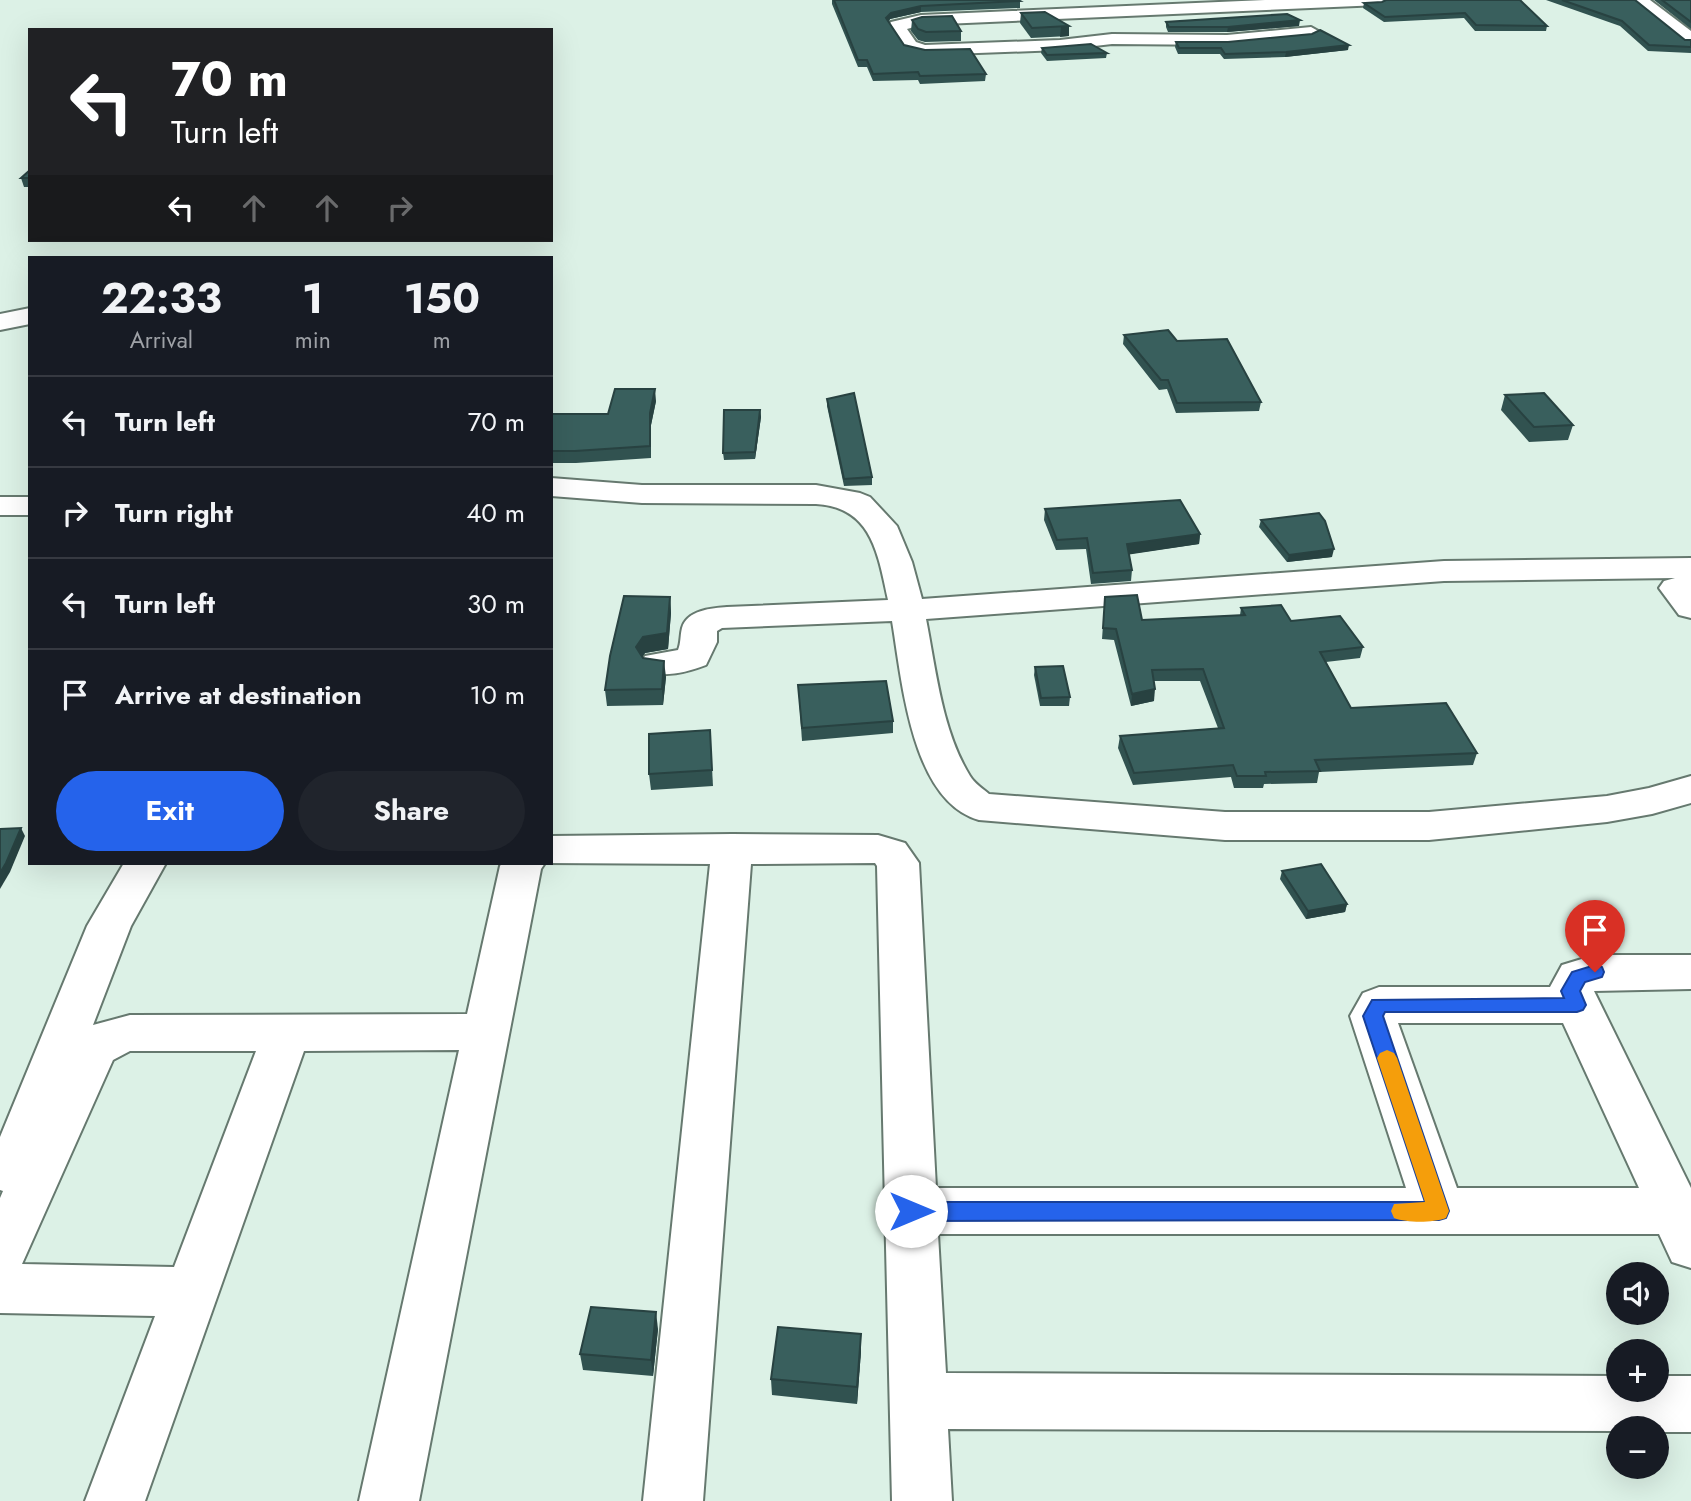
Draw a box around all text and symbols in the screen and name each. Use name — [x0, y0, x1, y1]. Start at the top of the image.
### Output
text: 70 m — [171, 44, 288, 114]
icon: left — [56, 56, 147, 147]
text: Turn left — [171, 109, 278, 155]
icon: left — [162, 189, 200, 227]
icon: ahead — [235, 189, 273, 227]
icon: ahead — [308, 189, 346, 227]
icon: right — [381, 189, 419, 227]
text: 22:33 — [101, 268, 222, 329]
text: 1 — [302, 268, 323, 329]
text: 150 — [404, 268, 480, 329]
text: Arrival — [130, 323, 193, 357]
text: min — [295, 323, 331, 357]
text: m — [433, 323, 451, 357]
icon: left — [56, 403, 94, 441]
text: Turn left — [115, 403, 215, 441]
text: 70 m — [468, 403, 525, 441]
icon: right — [56, 494, 94, 532]
text: Turn right — [115, 494, 233, 532]
text: 40 m — [466, 494, 525, 532]
icon: left — [56, 585, 94, 623]
text: Turn left — [115, 585, 215, 623]
text: 30 m — [467, 585, 525, 623]
icon: arrive — [56, 676, 94, 714]
text: Arrive at destination — [115, 676, 362, 714]
text: 10 m — [470, 676, 525, 714]
button: Exit — [56, 771, 284, 851]
button: Share — [298, 771, 525, 851]
pin — [1565, 900, 1625, 972]
icon: arrive — [1576, 911, 1614, 949]
position arrow — [874, 1174, 948, 1248]
map controls — [1606, 1262, 1669, 1479]
button: sound — [1606, 1262, 1669, 1325]
button: + — [1606, 1339, 1669, 1402]
button: − — [1606, 1416, 1669, 1479]

